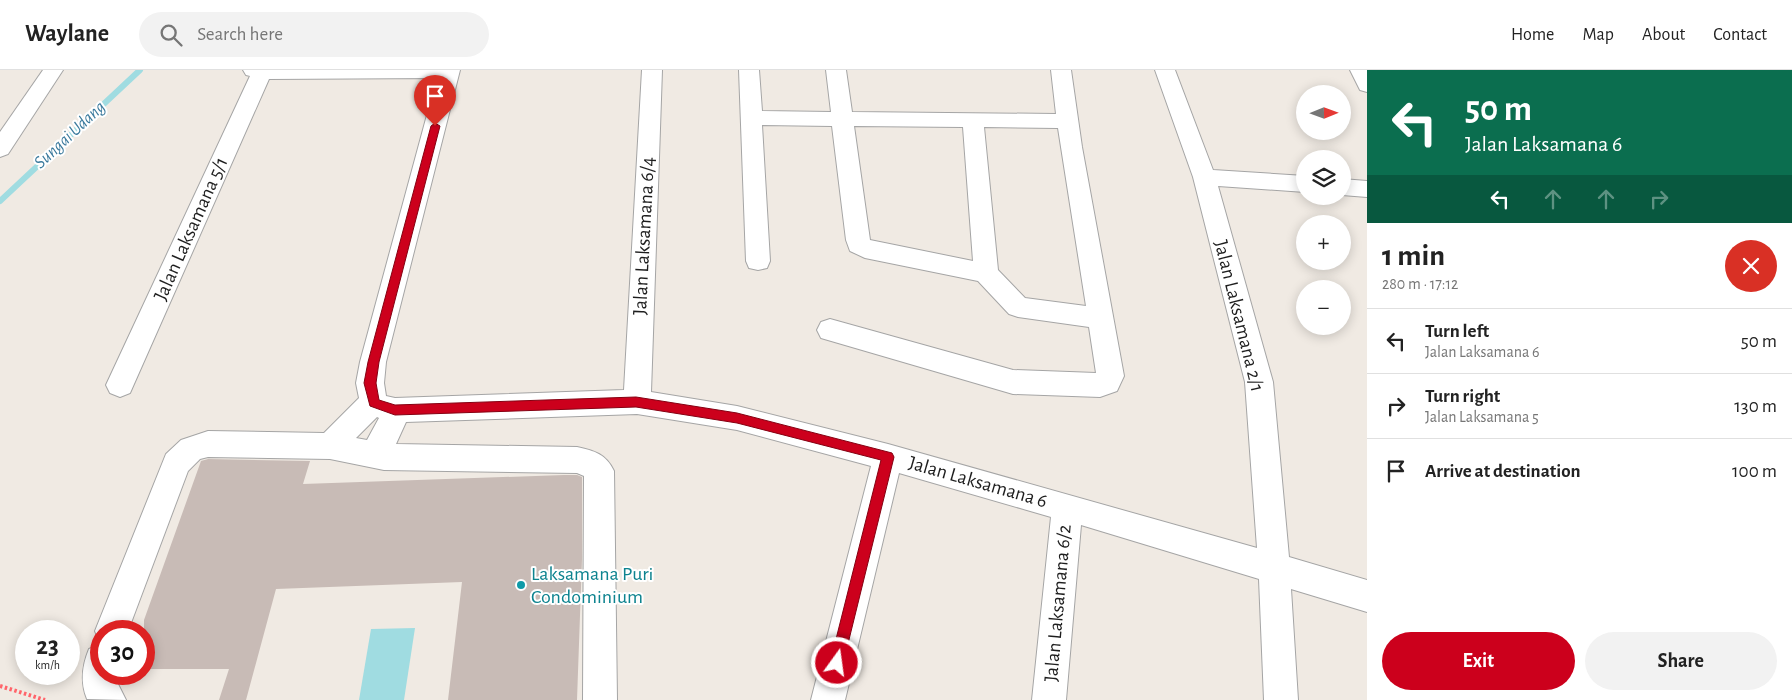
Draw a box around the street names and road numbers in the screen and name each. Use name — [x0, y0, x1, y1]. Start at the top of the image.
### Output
street label: Jalan Laksamana 5/1 — [150, 154, 232, 304]
street label: Jalan Laksamana 6/4 — [630, 156, 658, 316]
street label: Jalan Laksamana 2/1 — [1211, 238, 1267, 394]
street label: Jalan Laksamana 6 — [906, 453, 1050, 511]
street label: Jalan Laksamana 6/2 — [1041, 523, 1075, 683]

